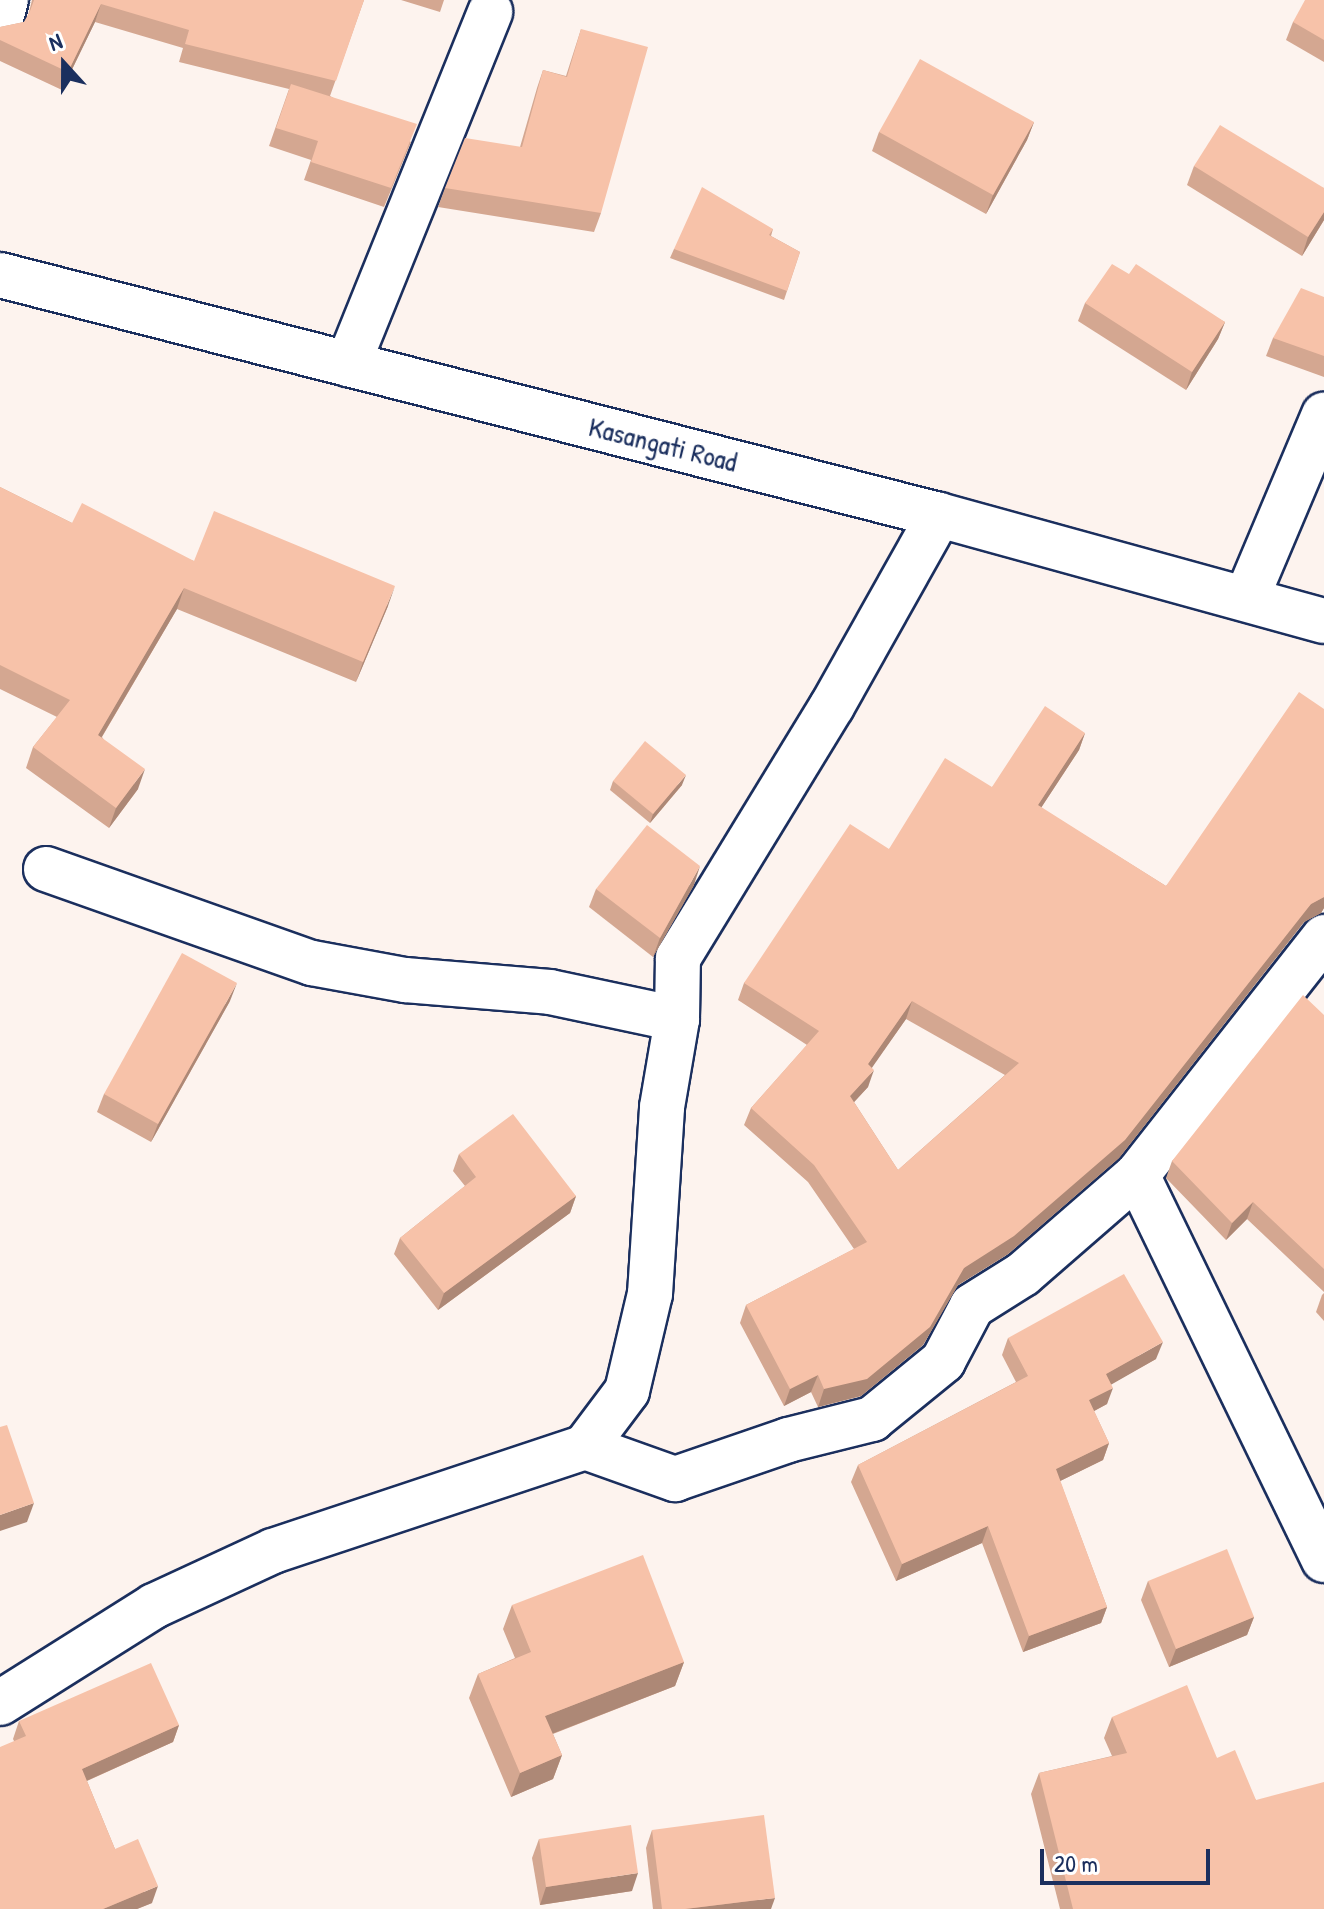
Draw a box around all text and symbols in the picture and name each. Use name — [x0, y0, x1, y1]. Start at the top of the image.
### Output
north arrow — [24, 24, 104, 104]
text: N — [45, 25, 66, 58]
street label: Kasangati Road — [585, 409, 741, 479]
scale bar — [1044, 1833, 1214, 1883]
text: 20 m — [1054, 1847, 1098, 1879]

